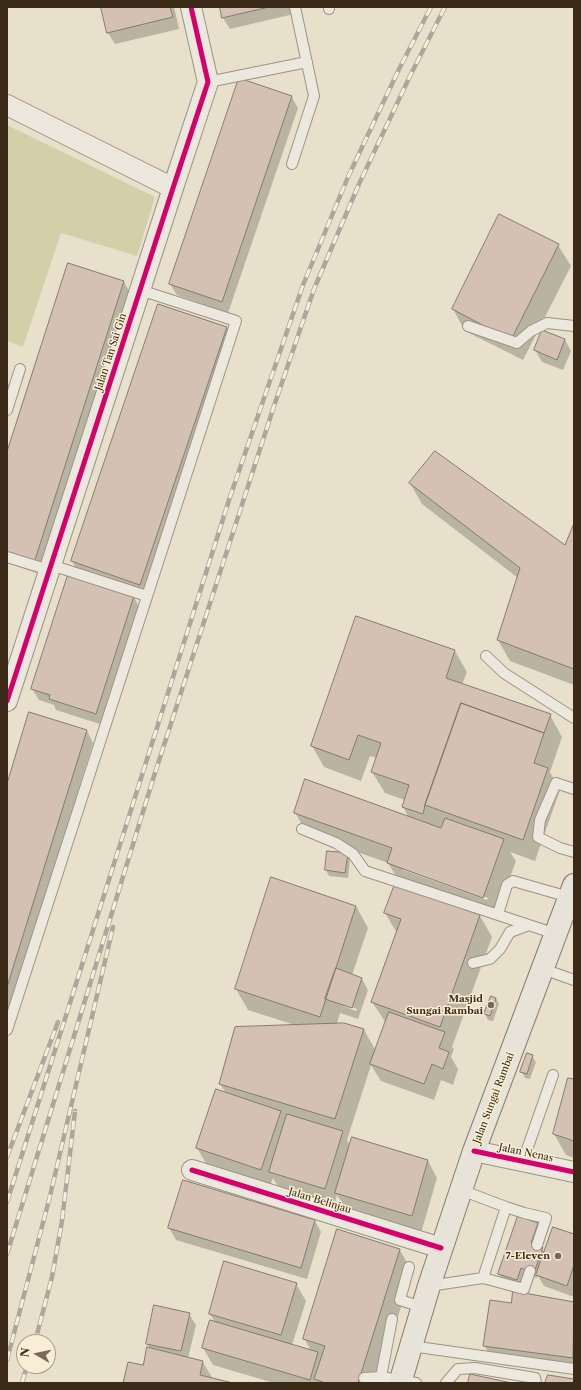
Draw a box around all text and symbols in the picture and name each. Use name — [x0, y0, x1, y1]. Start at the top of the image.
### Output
street label: Jalan Tan Sai Gin — [93, 312, 129, 392]
place label: Masjid Sungai Rambai — [406, 993, 483, 1016]
marker: Masjid Sungai Rambai — [486, 1000, 496, 1010]
street label: Jalan Sungai Rambai — [471, 1051, 517, 1145]
street label: Jalan Nenas — [498, 1141, 554, 1165]
street label: Jalan Belinjau — [287, 1186, 353, 1216]
place label: 7-Eleven — [505, 1250, 550, 1262]
marker: 7-Eleven — [553, 1251, 563, 1261]
north arrow — [16, 1334, 56, 1374]
text: N — [17, 1346, 33, 1358]

